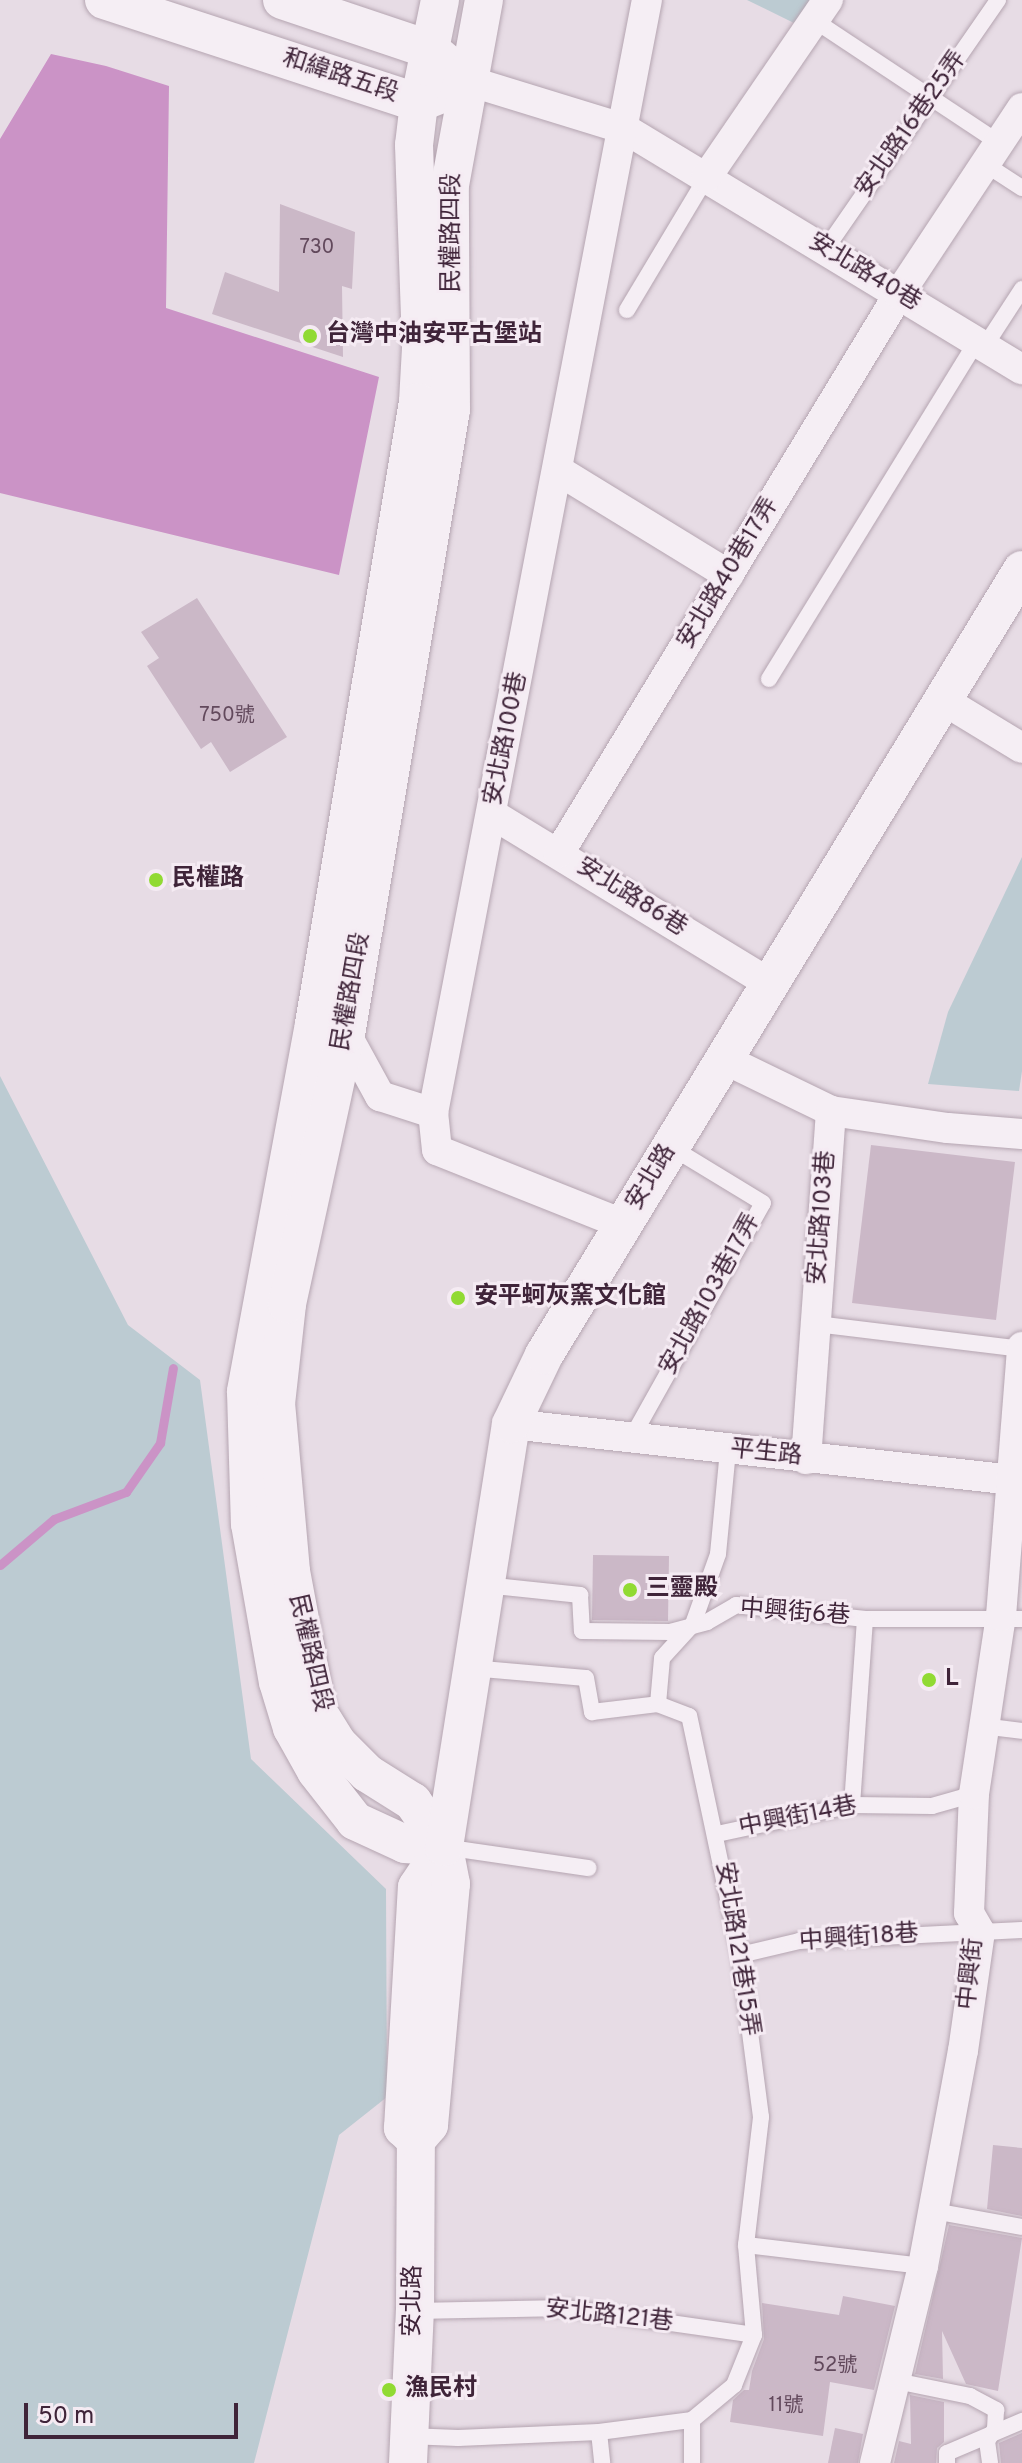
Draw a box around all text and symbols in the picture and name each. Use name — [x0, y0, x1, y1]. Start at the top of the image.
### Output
street label: 和緯路五段 — [278, 45, 402, 109]
street label: 安北路16巷25弄 — [851, 46, 973, 204]
street label: 民權路四段 — [439, 173, 467, 293]
street label: 安北路40巷 — [802, 228, 926, 318]
house number: 730 — [300, 236, 334, 260]
place label: 台灣中油安平古堡站 — [326, 322, 542, 350]
marker: 台灣中油安平古堡站 — [301, 327, 319, 345]
street label: 安北路40巷17弄 — [672, 493, 786, 655]
street label: 安北路100巷 — [480, 670, 534, 808]
house number: 750號 — [199, 704, 255, 728]
street label: 安北路86巷 — [570, 853, 692, 943]
place label: 民權路 — [172, 866, 244, 894]
marker: 民權路 — [147, 871, 165, 889]
street label: 民權路四段 — [327, 930, 377, 1054]
street label: 安北路 — [621, 1140, 683, 1216]
street label: 安北路103巷 — [804, 1150, 842, 1286]
street label: 安北路103巷17弄 — [655, 1209, 767, 1381]
place label: 安平蚵灰窯文化館 — [474, 1284, 666, 1312]
marker: 安平蚵灰窯文化館 — [449, 1289, 467, 1307]
street label: 平生路 — [729, 1436, 803, 1472]
place label: 三靈殿 — [646, 1576, 718, 1604]
marker: 三靈殿 — [621, 1581, 639, 1599]
street label: 民權路四段 — [281, 1591, 337, 1715]
street label: 中興街6巷 — [739, 1596, 851, 1632]
place label: L — [945, 1666, 959, 1694]
marker: L — [920, 1671, 938, 1689]
street label: 中興街14巷 — [737, 1792, 859, 1844]
street label: 安北路121巷15弄 — [708, 1860, 764, 2038]
street label: 中興街18巷 — [798, 1920, 920, 1958]
street label: 中興街 — [954, 1937, 990, 2011]
street label: 安北路 — [399, 2265, 429, 2337]
street label: 安北路121巷 — [544, 2296, 674, 2338]
house number: 52號 — [813, 2354, 857, 2378]
place label: 漁民村 — [405, 2376, 477, 2404]
marker: 漁民村 — [380, 2381, 398, 2399]
scale bar — [28, 2387, 242, 2437]
house number: 11號 — [769, 2394, 803, 2418]
text: 50 m — [38, 2402, 94, 2432]

